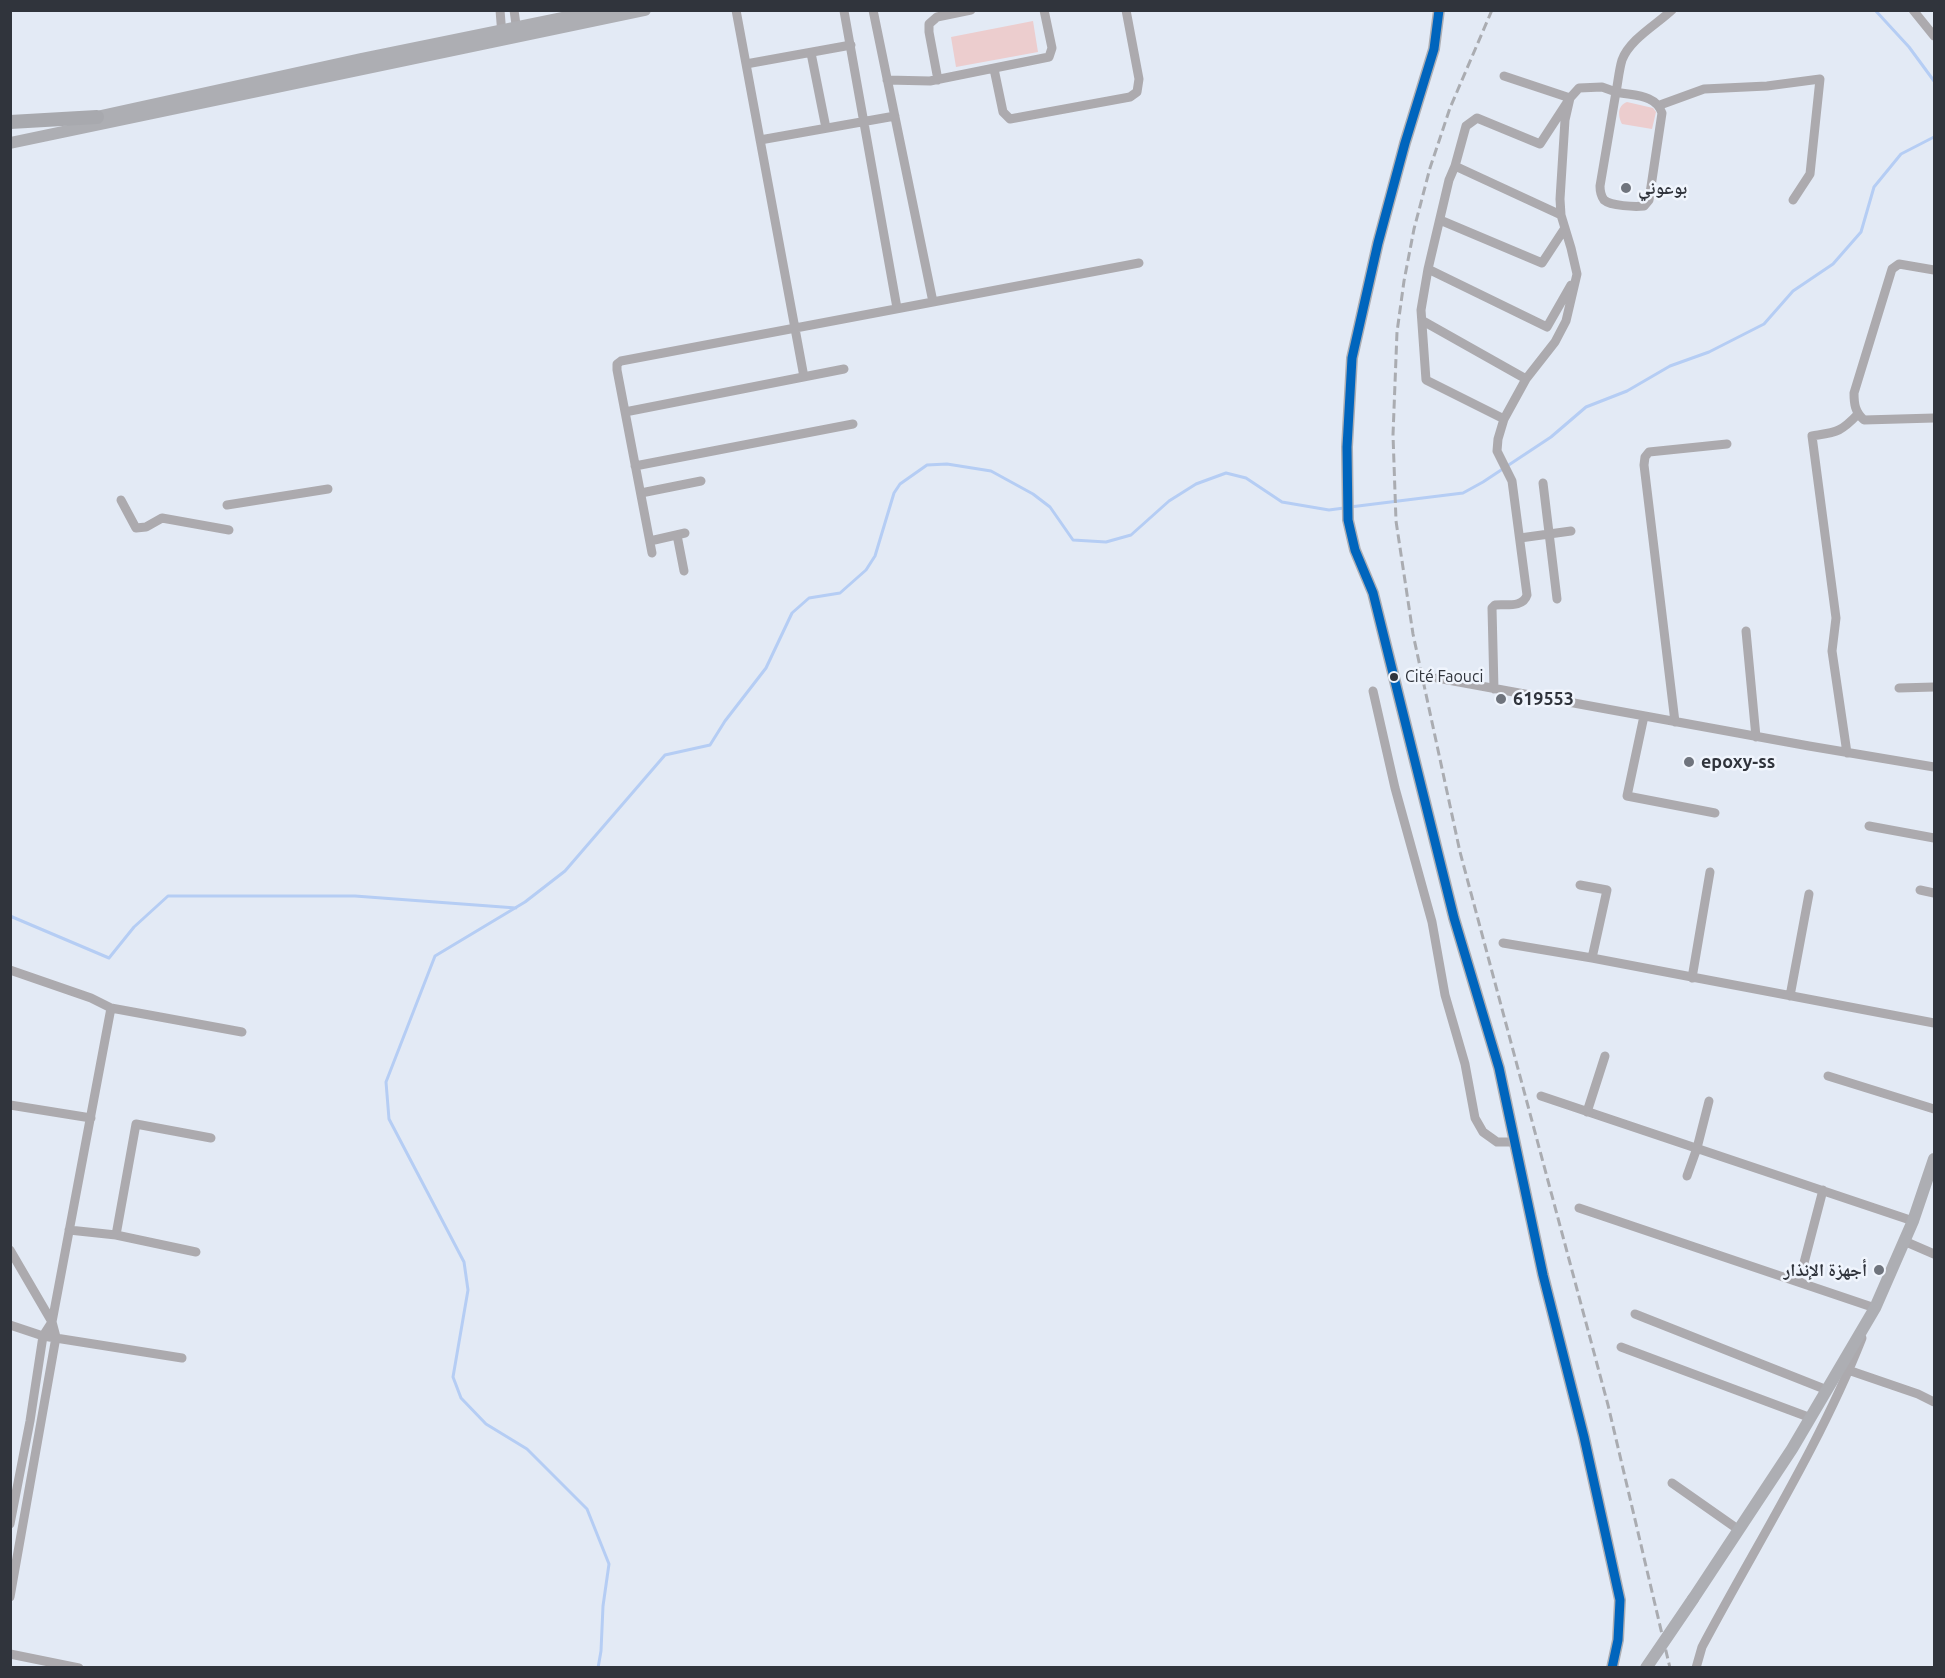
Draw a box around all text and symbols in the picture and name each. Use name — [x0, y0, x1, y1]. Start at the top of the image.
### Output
place label: بوعوني — [1638, 177, 1687, 199]
marker: بوعوني — [1619, 181, 1633, 195]
place label: Cité Faouci — [1405, 667, 1483, 687]
marker: Cité Faouci — [1388, 671, 1400, 683]
place label: 619553 — [1513, 688, 1574, 710]
marker: 619553 — [1494, 692, 1508, 706]
place label: epoxy-ss — [1701, 751, 1775, 773]
marker: epoxy-ss — [1682, 755, 1696, 769]
place label: أجهزة الإنذار — [1784, 1259, 1867, 1281]
marker: أجهزة الإنذار — [1872, 1263, 1886, 1277]

